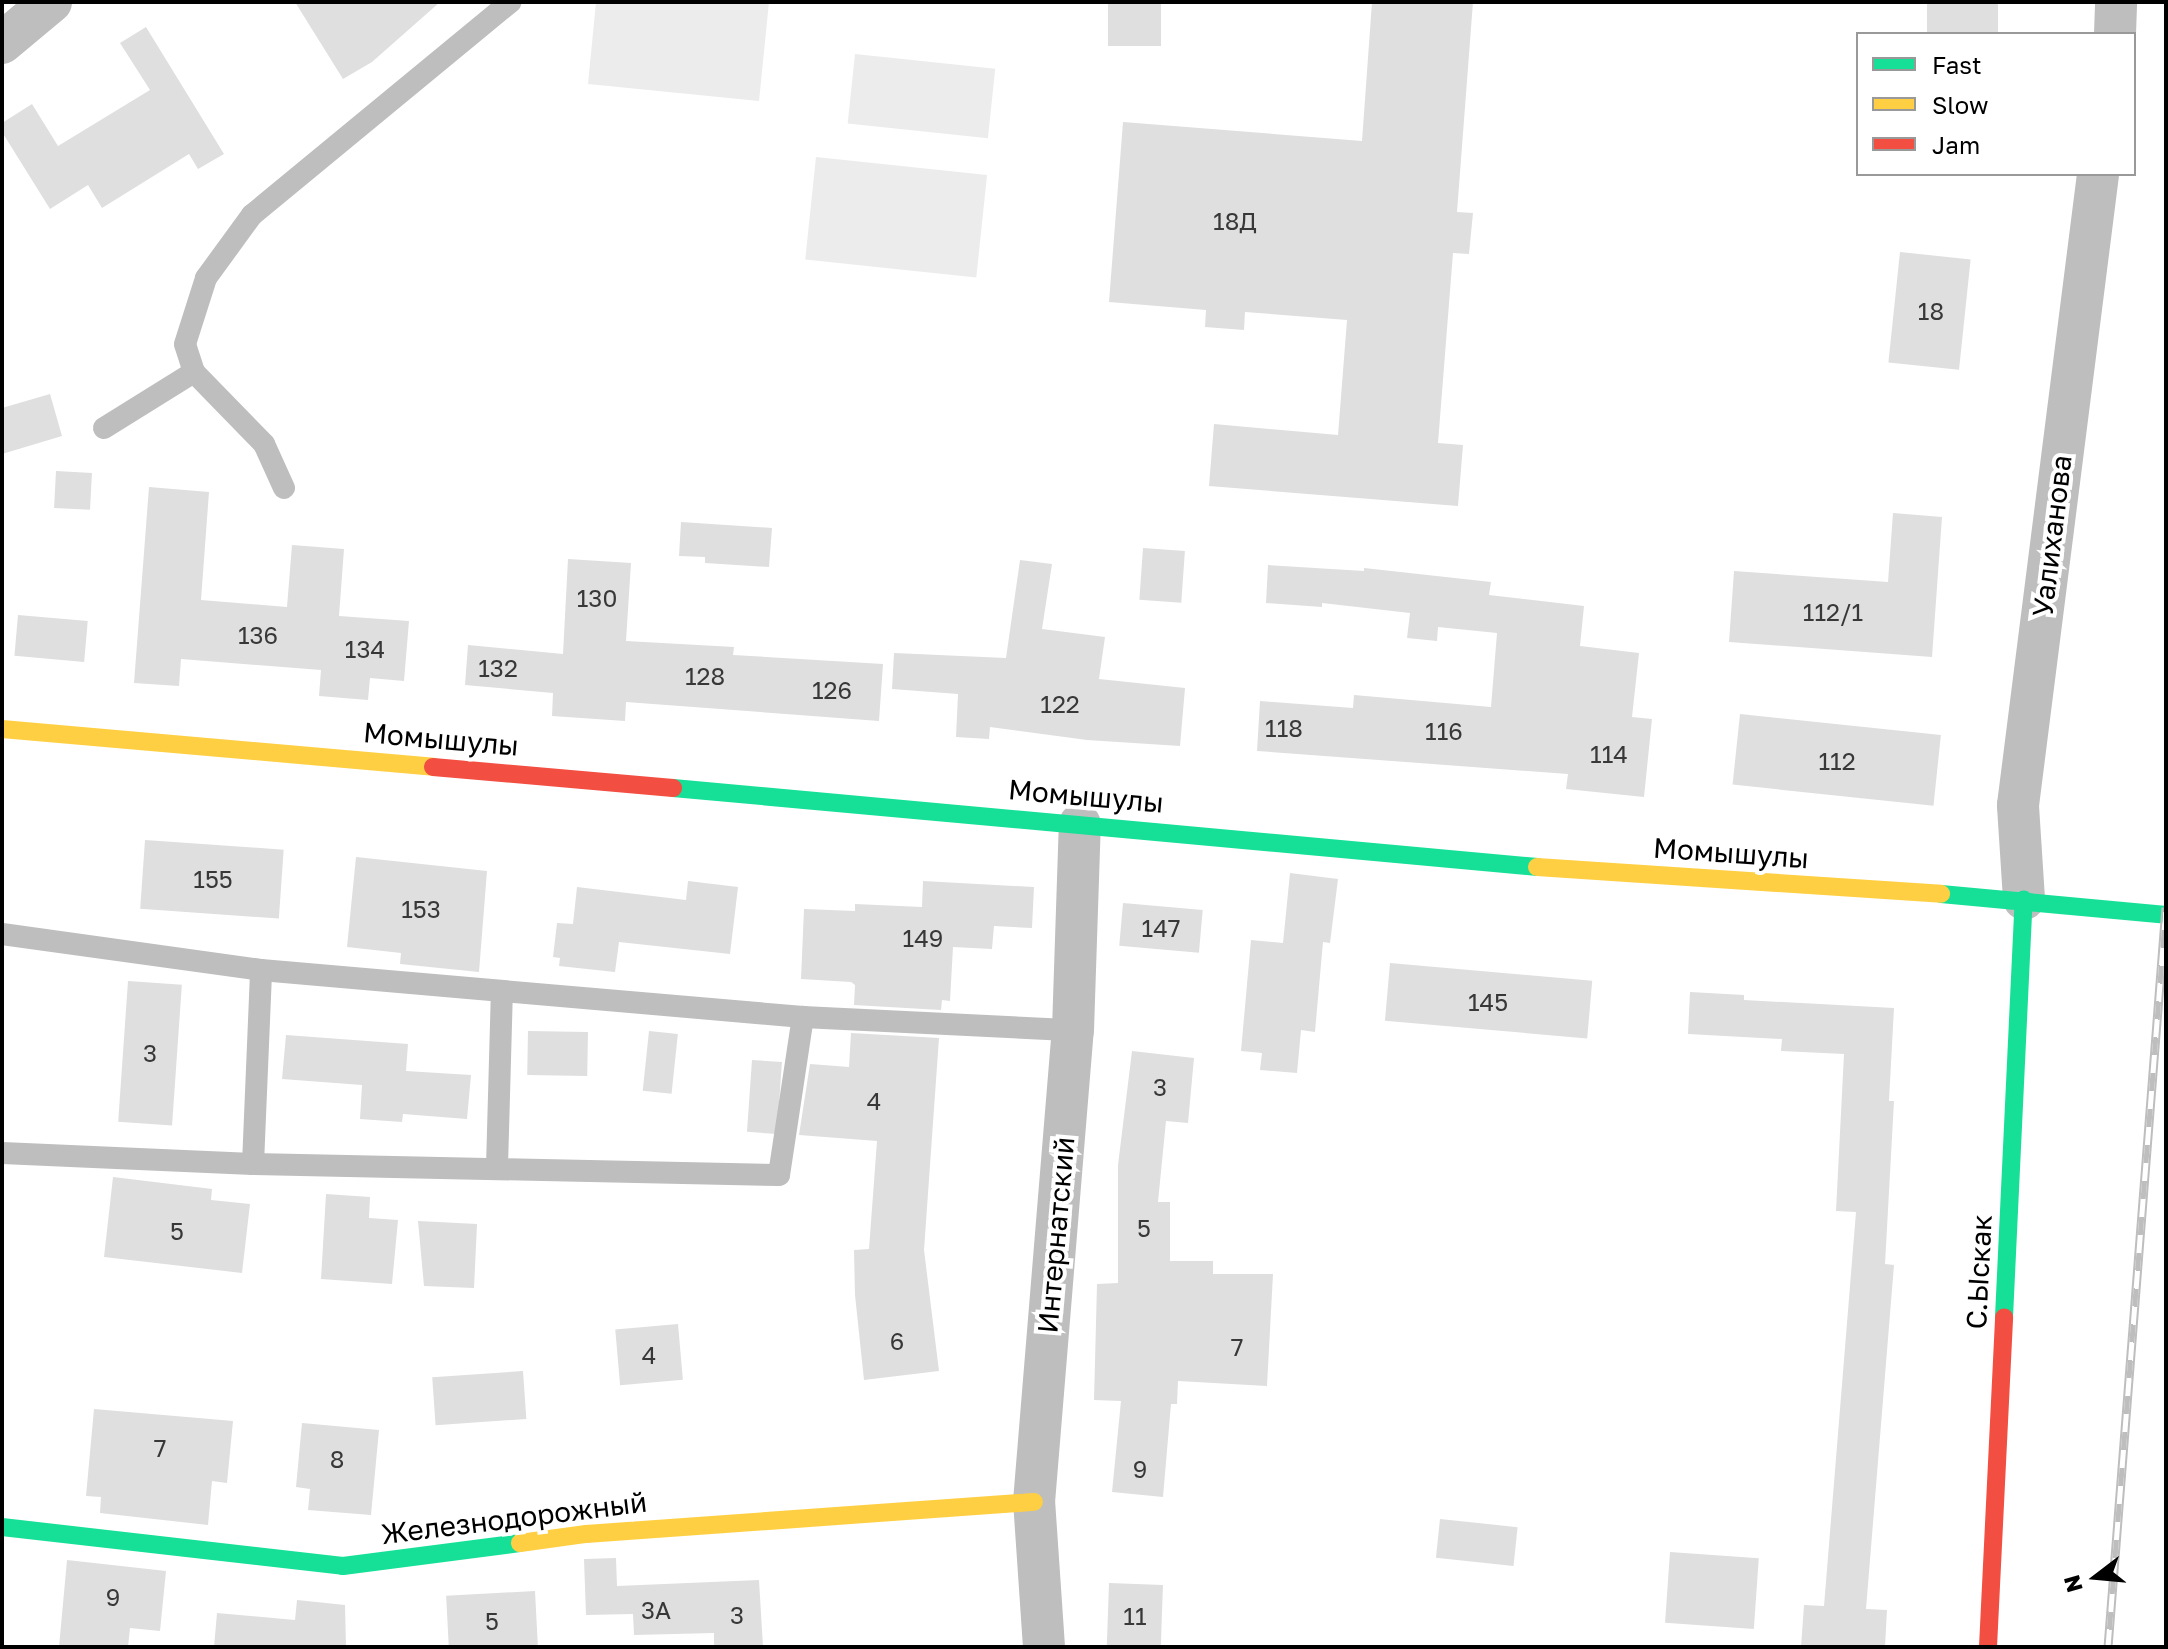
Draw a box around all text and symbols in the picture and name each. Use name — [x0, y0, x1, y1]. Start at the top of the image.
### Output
legend — [1856, 32, 2136, 176]
text: Fast — [1932, 50, 1982, 79]
text: Slow — [1932, 90, 1988, 119]
text: Jam — [1932, 130, 1980, 159]
house number: 18Д — [1213, 207, 1257, 235]
house number: 18 — [1918, 297, 1944, 325]
street label: Уалиханова — [2025, 453, 2079, 619]
house number: 130 — [577, 584, 617, 612]
house number: 112/1 — [1803, 598, 1863, 626]
house number: 136 — [238, 621, 278, 649]
house number: 134 — [345, 635, 385, 663]
house number: 132 — [478, 654, 518, 682]
house number: 128 — [685, 662, 725, 690]
house number: 126 — [812, 676, 852, 704]
house number: 122 — [1040, 690, 1080, 718]
house number: 118 — [1265, 714, 1303, 742]
street label: Момышулы — [362, 715, 520, 763]
house number: 116 — [1425, 717, 1463, 745]
house number: 114 — [1590, 740, 1628, 768]
house number: 112 — [1818, 747, 1856, 775]
street label: Момышулы — [1007, 772, 1165, 820]
street label: Момышулы — [1652, 831, 1810, 875]
house number: 155 — [193, 865, 233, 893]
house number: 153 — [401, 895, 441, 923]
house number: 147 — [1142, 914, 1180, 942]
house number: 149 — [903, 924, 943, 952]
house number: 145 — [1468, 988, 1508, 1016]
house number: 3 — [143, 1039, 157, 1067]
house number: 3 — [1153, 1073, 1167, 1101]
house number: 4 — [867, 1087, 881, 1115]
street label: Интернатский — [1031, 1135, 1081, 1335]
house number: 5 — [1137, 1214, 1151, 1242]
street label: С.Ыскак — [1959, 1214, 1999, 1330]
house number: 5 — [170, 1217, 184, 1245]
house number: 6 — [890, 1327, 904, 1355]
house number: 7 — [1231, 1333, 1243, 1361]
house number: 4 — [642, 1341, 656, 1369]
house number: 7 — [154, 1434, 166, 1462]
house number: 8 — [330, 1445, 344, 1473]
house number: 9 — [1133, 1455, 1147, 1483]
street label: Железнодорожный — [379, 1485, 649, 1551]
north arrow — [2056, 1537, 2136, 1617]
text: N — [2057, 1572, 2088, 1596]
house number: 9 — [106, 1583, 120, 1611]
house number: 3А — [641, 1596, 671, 1624]
house number: 3 — [730, 1601, 744, 1629]
house number: 11 — [1123, 1602, 1147, 1630]
house number: 5 — [485, 1607, 499, 1635]

